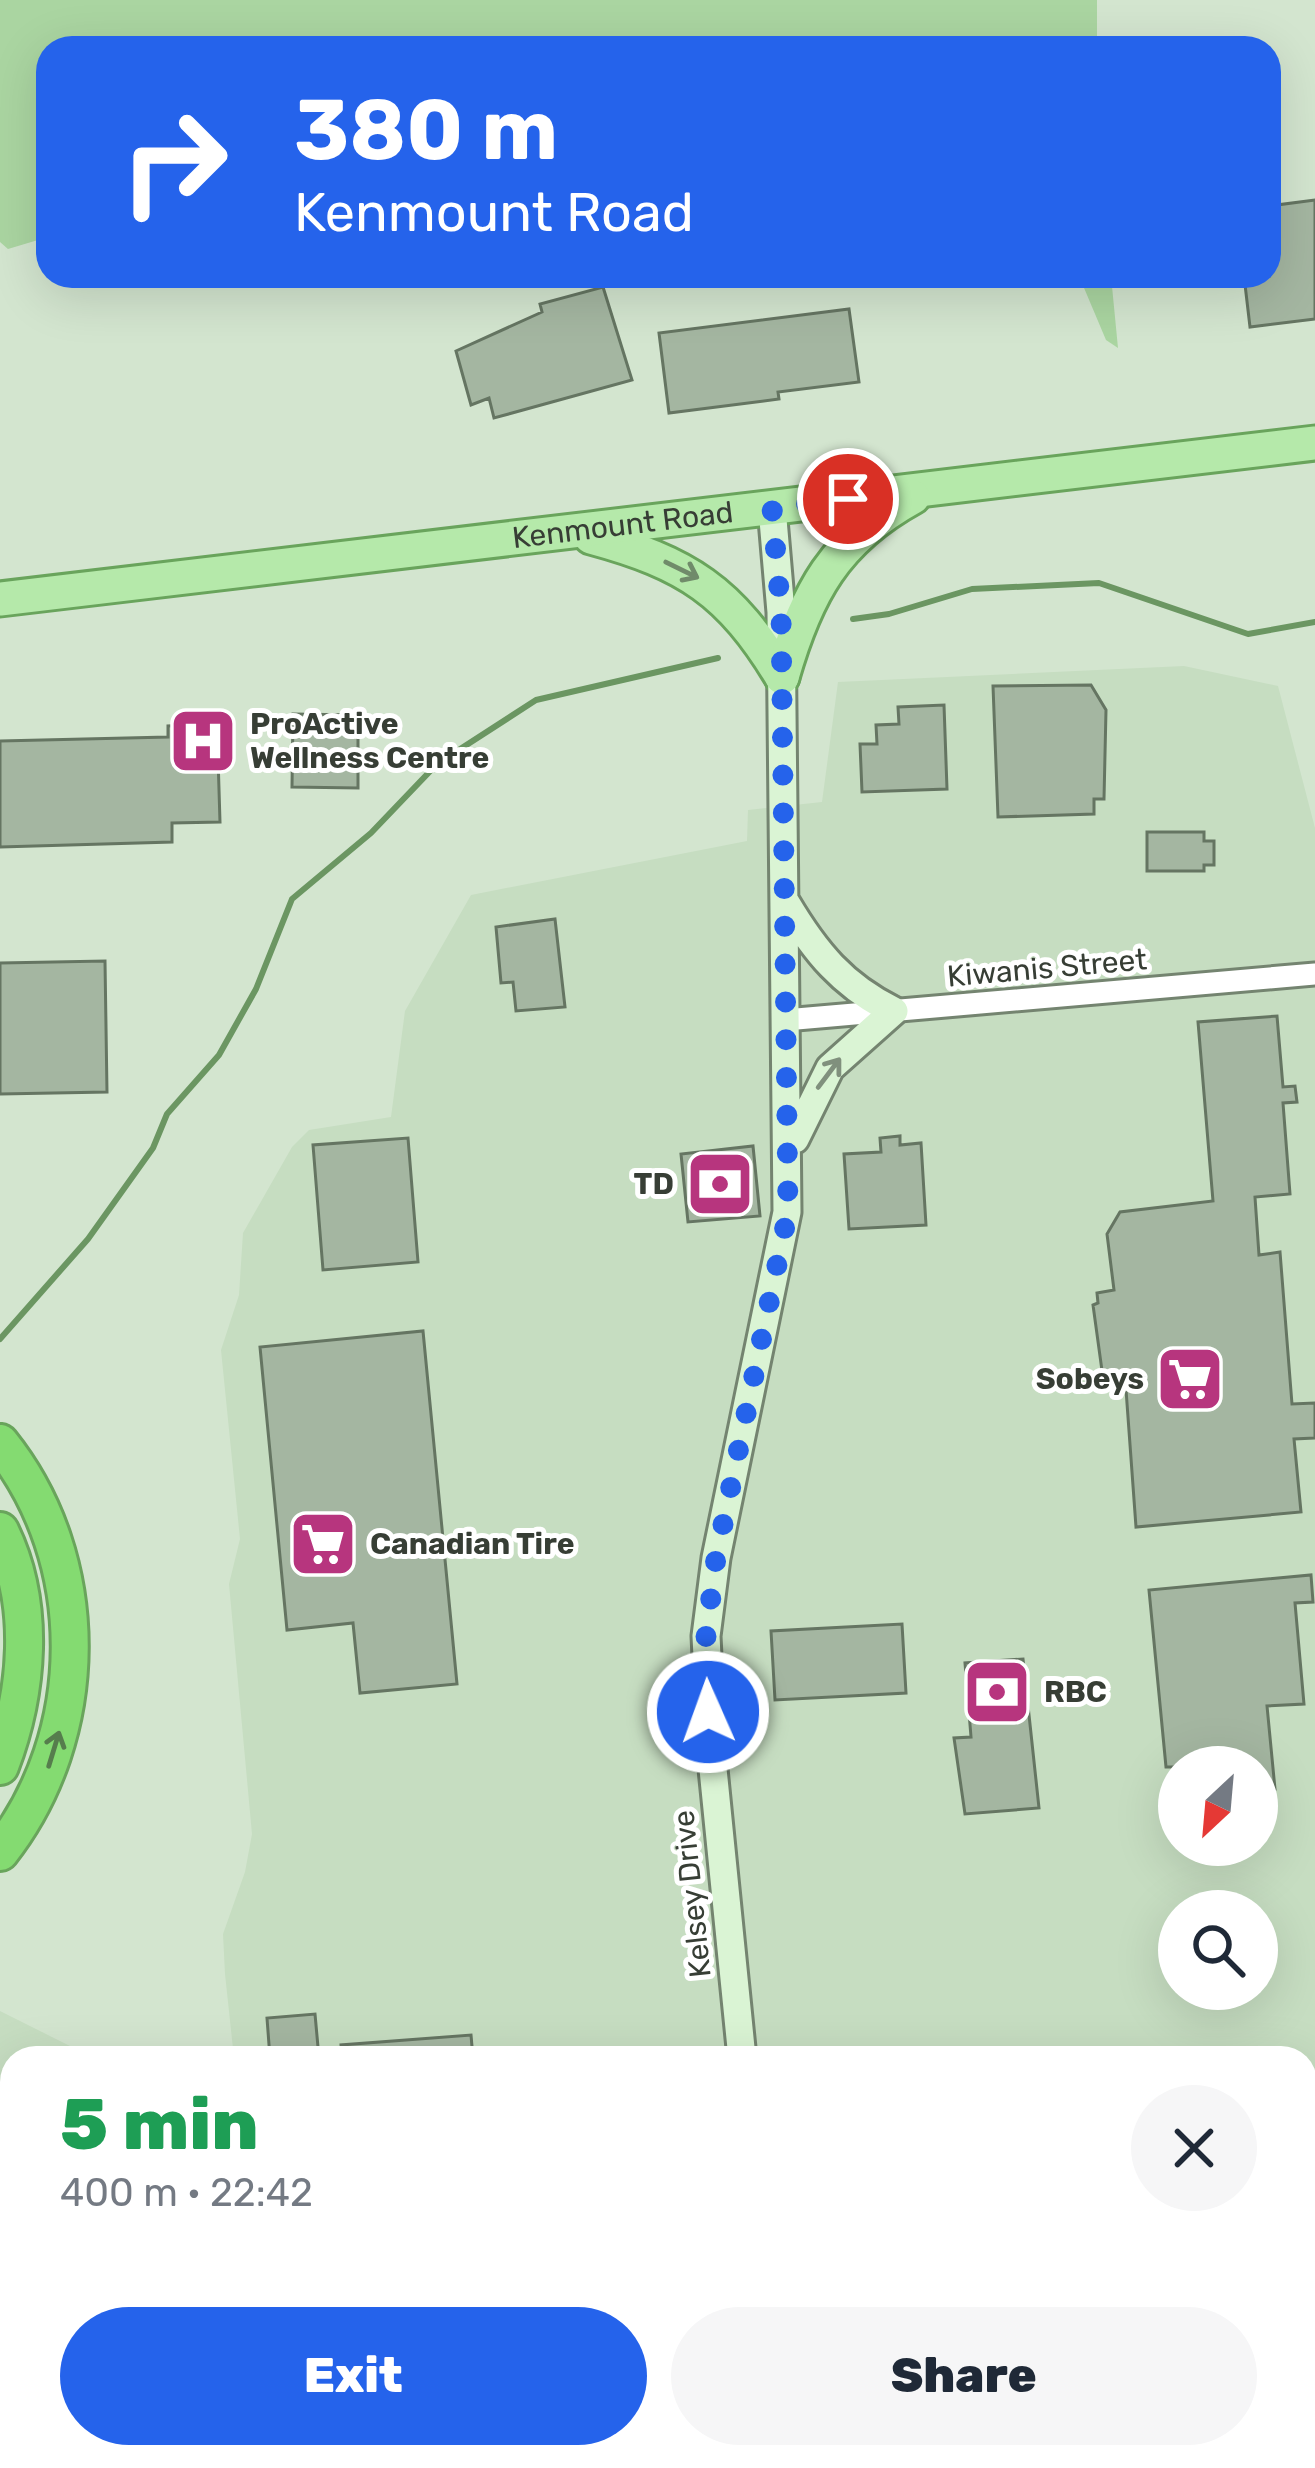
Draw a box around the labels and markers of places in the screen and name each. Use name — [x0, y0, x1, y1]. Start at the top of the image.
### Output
pin — [797, 448, 899, 550]
hospital icon: ProActive Wellness Centre — [168, 706, 238, 776]
place label: ProActive Wellness Centre — [250, 706, 489, 776]
bank icon: TD — [685, 1149, 755, 1219]
place label: TD — [634, 1166, 674, 1202]
supermarket icon: Sobeys — [1155, 1344, 1225, 1414]
place label: Sobeys — [1036, 1361, 1144, 1397]
supermarket icon: Canadian Tire — [288, 1509, 358, 1579]
place label: Canadian Tire — [370, 1526, 574, 1562]
bank icon: RBC — [962, 1657, 1032, 1727]
place label: RBC — [1044, 1674, 1107, 1710]

